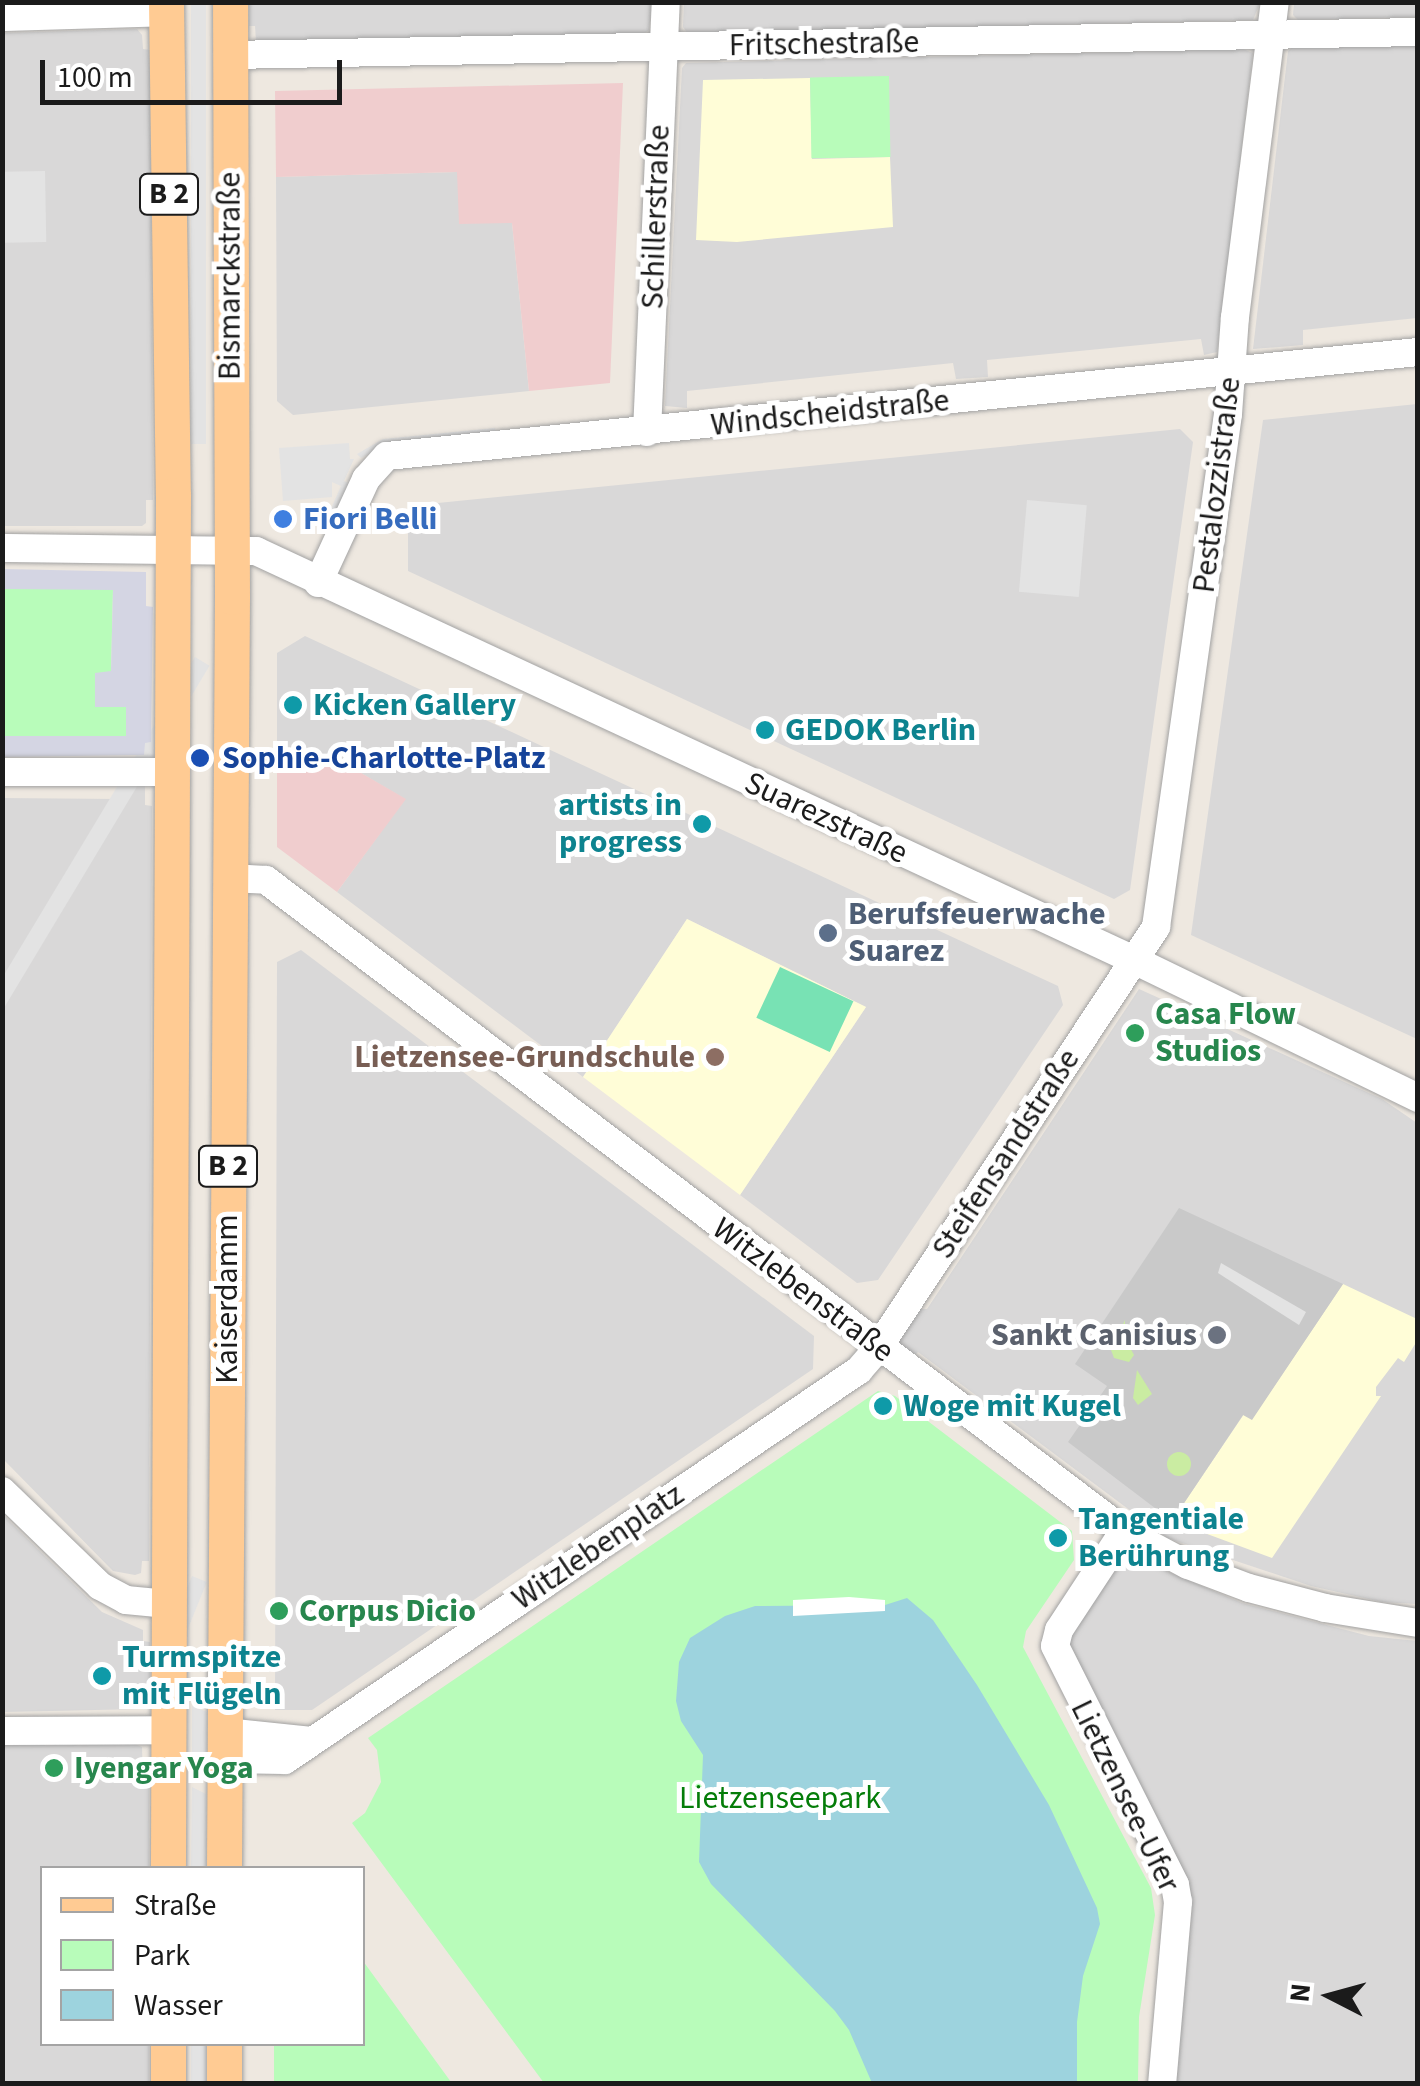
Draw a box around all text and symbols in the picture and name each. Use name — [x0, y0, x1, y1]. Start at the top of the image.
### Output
street label: Fritschestraße — [729, 23, 919, 65]
scale bar — [45, 40, 348, 102]
text: 100 m — [57, 56, 133, 99]
street label: Schillerstraße — [634, 124, 678, 310]
road number: B 2 — [139, 169, 199, 219]
street label: Bismarckstraße — [211, 172, 249, 380]
street label: Pestalozzistraße — [1185, 375, 1249, 595]
street label: Windscheidstraße — [709, 381, 951, 445]
place label: Fiori Belli — [303, 500, 437, 538]
marker: Fiori Belli — [272, 508, 294, 530]
place label: Kicken Gallery — [313, 686, 516, 724]
marker: Kicken Gallery — [282, 694, 304, 716]
place label: GEDOK Berlin — [785, 711, 976, 749]
marker: GEDOK Berlin — [754, 719, 776, 741]
place label: Sophie-Charlotte-Platz — [222, 739, 545, 777]
marker: Sophie-Charlotte-Platz — [187, 745, 213, 771]
street label: Suarezstraße — [738, 764, 914, 872]
place label: artists in progress — [558, 787, 682, 862]
marker: artists in progress — [691, 813, 713, 835]
place label: Berufsfeuerwache Suarez — [848, 896, 1106, 971]
marker: Berufsfeuerwache Suarez — [817, 922, 839, 944]
place label: Casa Flow Studios — [1155, 996, 1296, 1071]
marker: Casa Flow Studios — [1124, 1022, 1146, 1044]
place label: Lietzensee-Grundschule — [354, 1038, 695, 1076]
street label: Steifensandstraße — [924, 1042, 1088, 1266]
marker: Lietzensee-Grundschule — [704, 1046, 726, 1068]
road number: B 2 — [198, 1141, 258, 1191]
street label: Witzlebenstraße — [705, 1209, 901, 1371]
street label: Kaiserdamm — [208, 1214, 246, 1384]
place label: Sankt Canisius — [991, 1316, 1197, 1354]
marker: Sankt Canisius — [1206, 1324, 1228, 1346]
place label: Woge mit Kugel — [903, 1387, 1121, 1425]
marker: Woge mit Kugel — [872, 1395, 894, 1417]
street label: Witzlebenplatz — [505, 1476, 691, 1618]
place label: Tangentiale Berührung — [1078, 1501, 1244, 1576]
marker: Tangentiale Berührung — [1047, 1527, 1069, 1549]
place label: Corpus Dicio — [299, 1592, 476, 1630]
marker: Corpus Dicio — [268, 1600, 290, 1622]
place label: Turmspitze mit Flügeln — [122, 1639, 282, 1714]
marker: Turmspitze mit Flügeln — [91, 1665, 113, 1687]
street label: Lietzensee-Ufer — [1062, 1694, 1188, 1898]
place label: Iyengar Yoga — [74, 1749, 254, 1787]
marker: Iyengar Yoga — [43, 1757, 65, 1779]
park label: Lietzenseepark — [679, 1779, 881, 1817]
legend — [40, 1866, 365, 2046]
text: Straße — [134, 1884, 216, 1927]
text: Park — [134, 1934, 190, 1977]
north arrow — [1280, 1946, 1380, 2046]
text: N — [1279, 1982, 1321, 2004]
text: Wasser — [134, 1984, 223, 2027]

